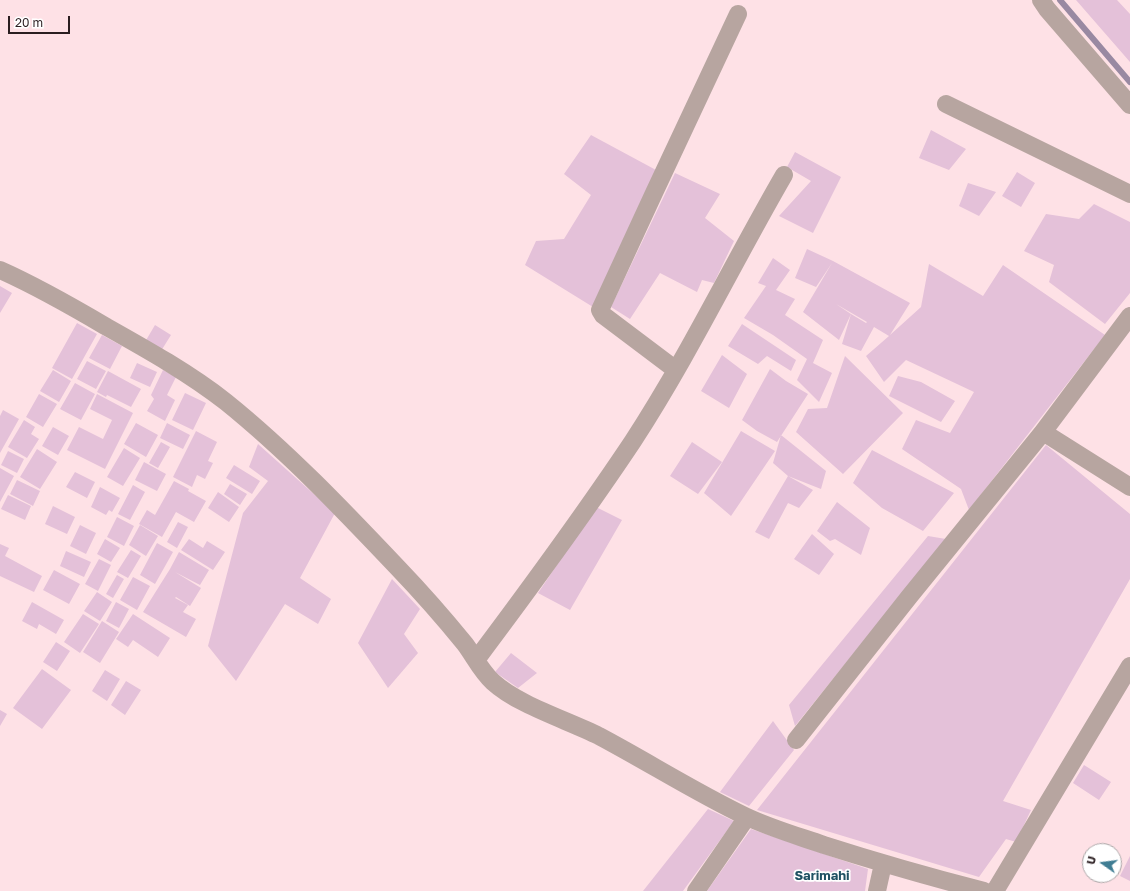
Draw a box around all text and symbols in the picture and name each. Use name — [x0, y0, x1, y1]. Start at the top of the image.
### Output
scale bar — [10, 8, 72, 34]
text: 20 m — [15, 15, 43, 30]
north arrow — [1082, 843, 1122, 883]
text: U — [1084, 855, 1098, 866]
district label: Sarimahi — [794, 868, 850, 884]

